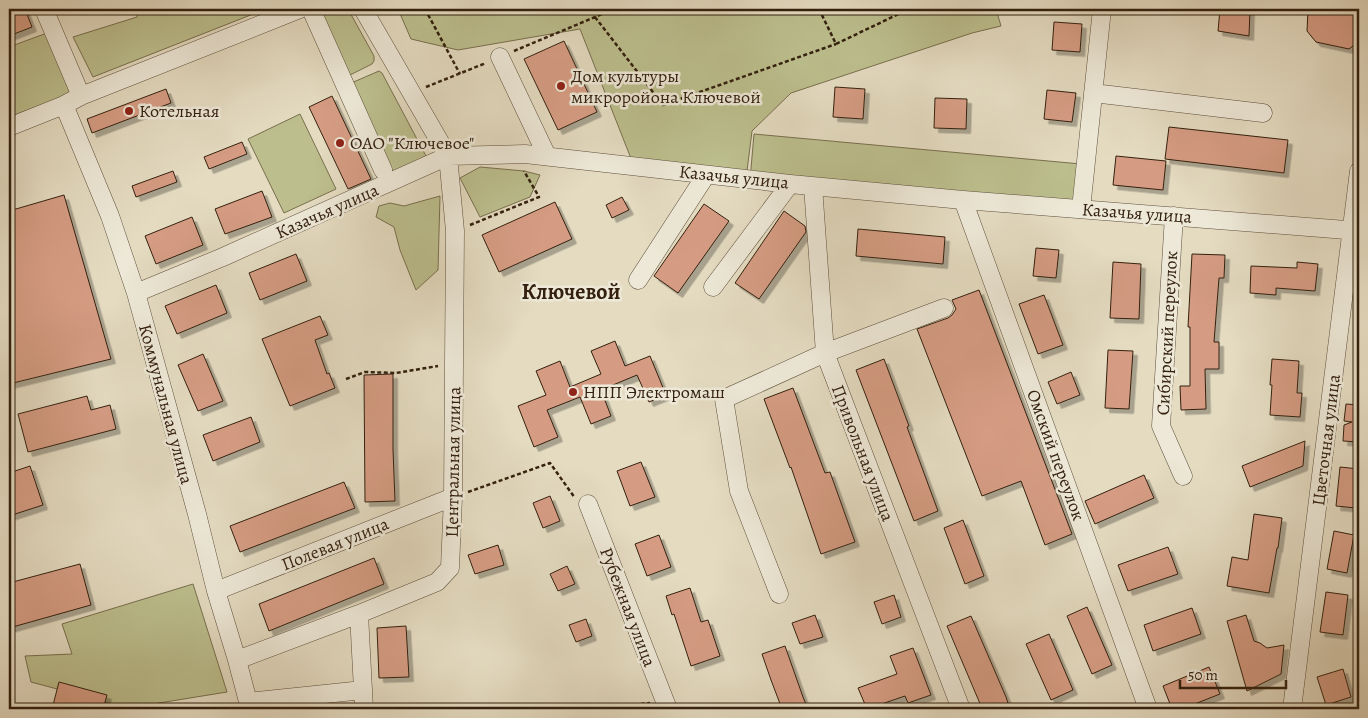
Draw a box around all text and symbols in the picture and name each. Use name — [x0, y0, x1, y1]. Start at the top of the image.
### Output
place label: Дом культуры микроройона Ключевой — [571, 64, 761, 109]
marker: Дом культуры микроройона Ключевой — [555, 80, 567, 92]
place label: Котельная — [139, 99, 220, 123]
marker: Котельная — [123, 105, 135, 117]
place label: ОАО "Ключевое" — [350, 131, 474, 155]
marker: ОАО "Ключевое" — [334, 137, 346, 149]
street label: Казачья улица — [678, 159, 791, 195]
street label: Казачья улица — [272, 177, 383, 244]
street label: Казачья улица — [1081, 197, 1194, 229]
street label: Сибирский переулок — [1151, 250, 1183, 416]
district label: Ключевой — [522, 277, 620, 307]
street label: Коммунальная улица — [133, 321, 199, 487]
street label: Цветочная улица — [1306, 372, 1346, 507]
place label: НПП Электромаш — [583, 380, 725, 404]
street label: Привольная улица — [826, 381, 900, 525]
street label: Центральная улица — [440, 386, 466, 538]
marker: НПП Электромаш — [567, 386, 579, 398]
street label: Омский переулок — [1021, 386, 1091, 524]
street label: Полевая улица — [278, 511, 393, 576]
street label: Рубежная улица — [594, 544, 662, 671]
scale bar — [1180, 658, 1287, 690]
text: 50 m — [1188, 665, 1218, 685]

